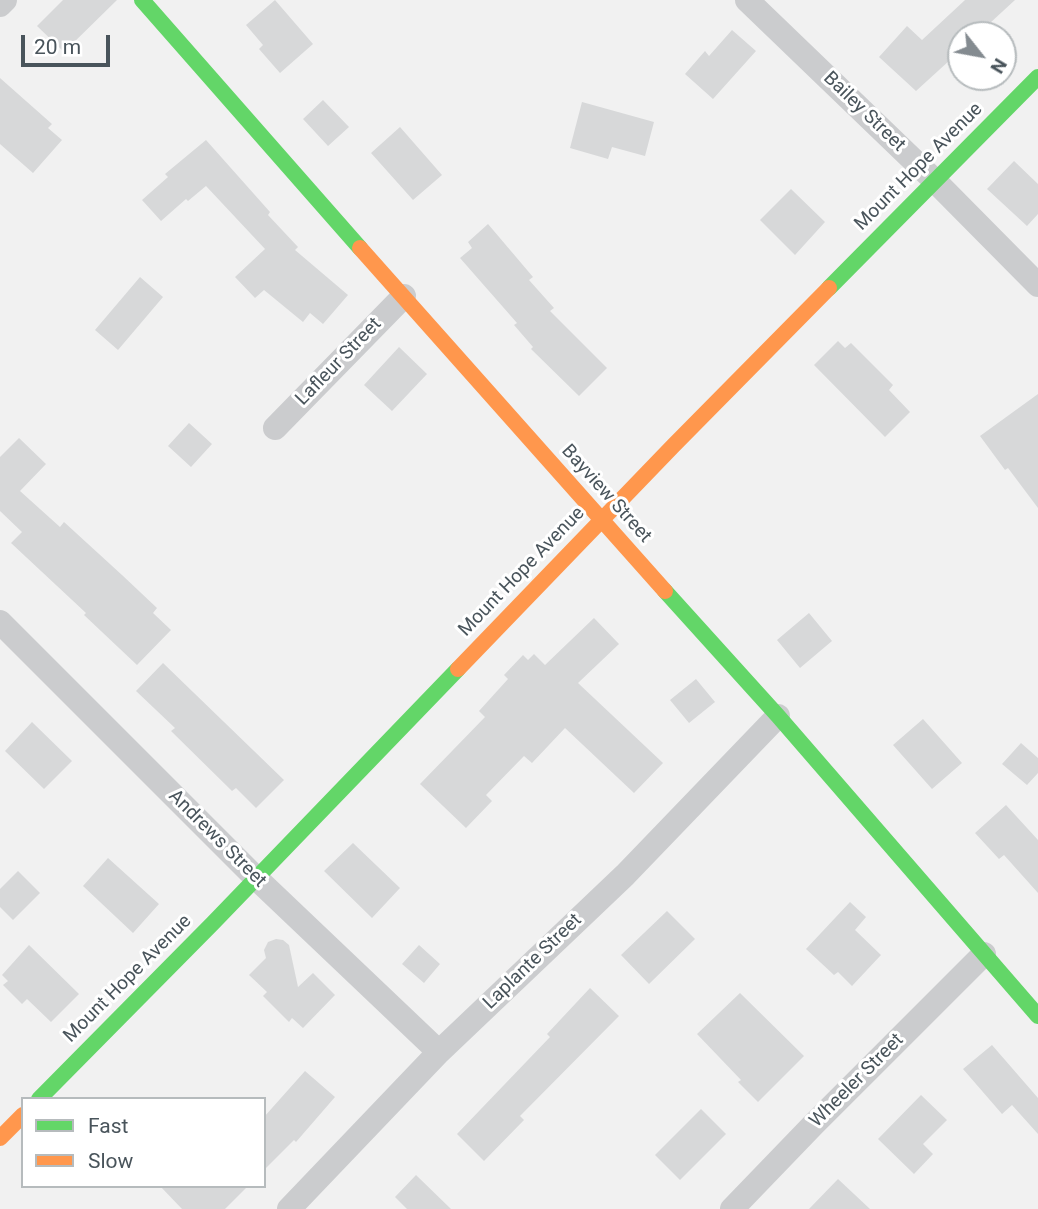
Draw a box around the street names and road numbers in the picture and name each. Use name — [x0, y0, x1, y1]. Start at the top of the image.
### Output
street label: Bailey Street — [818, 67, 910, 157]
street label: Mount Hope Avenue — [850, 98, 988, 236]
street label: Lafleur Street — [291, 313, 387, 411]
street label: Bayview Street — [556, 440, 656, 548]
street label: Mount Hope Avenue — [454, 502, 590, 642]
street label: Andrews Street — [163, 785, 271, 893]
street label: Laplante Street — [479, 909, 587, 1015]
street label: Mount Hope Avenue — [59, 910, 197, 1048]
street label: Wheeler Street — [805, 1029, 909, 1133]

